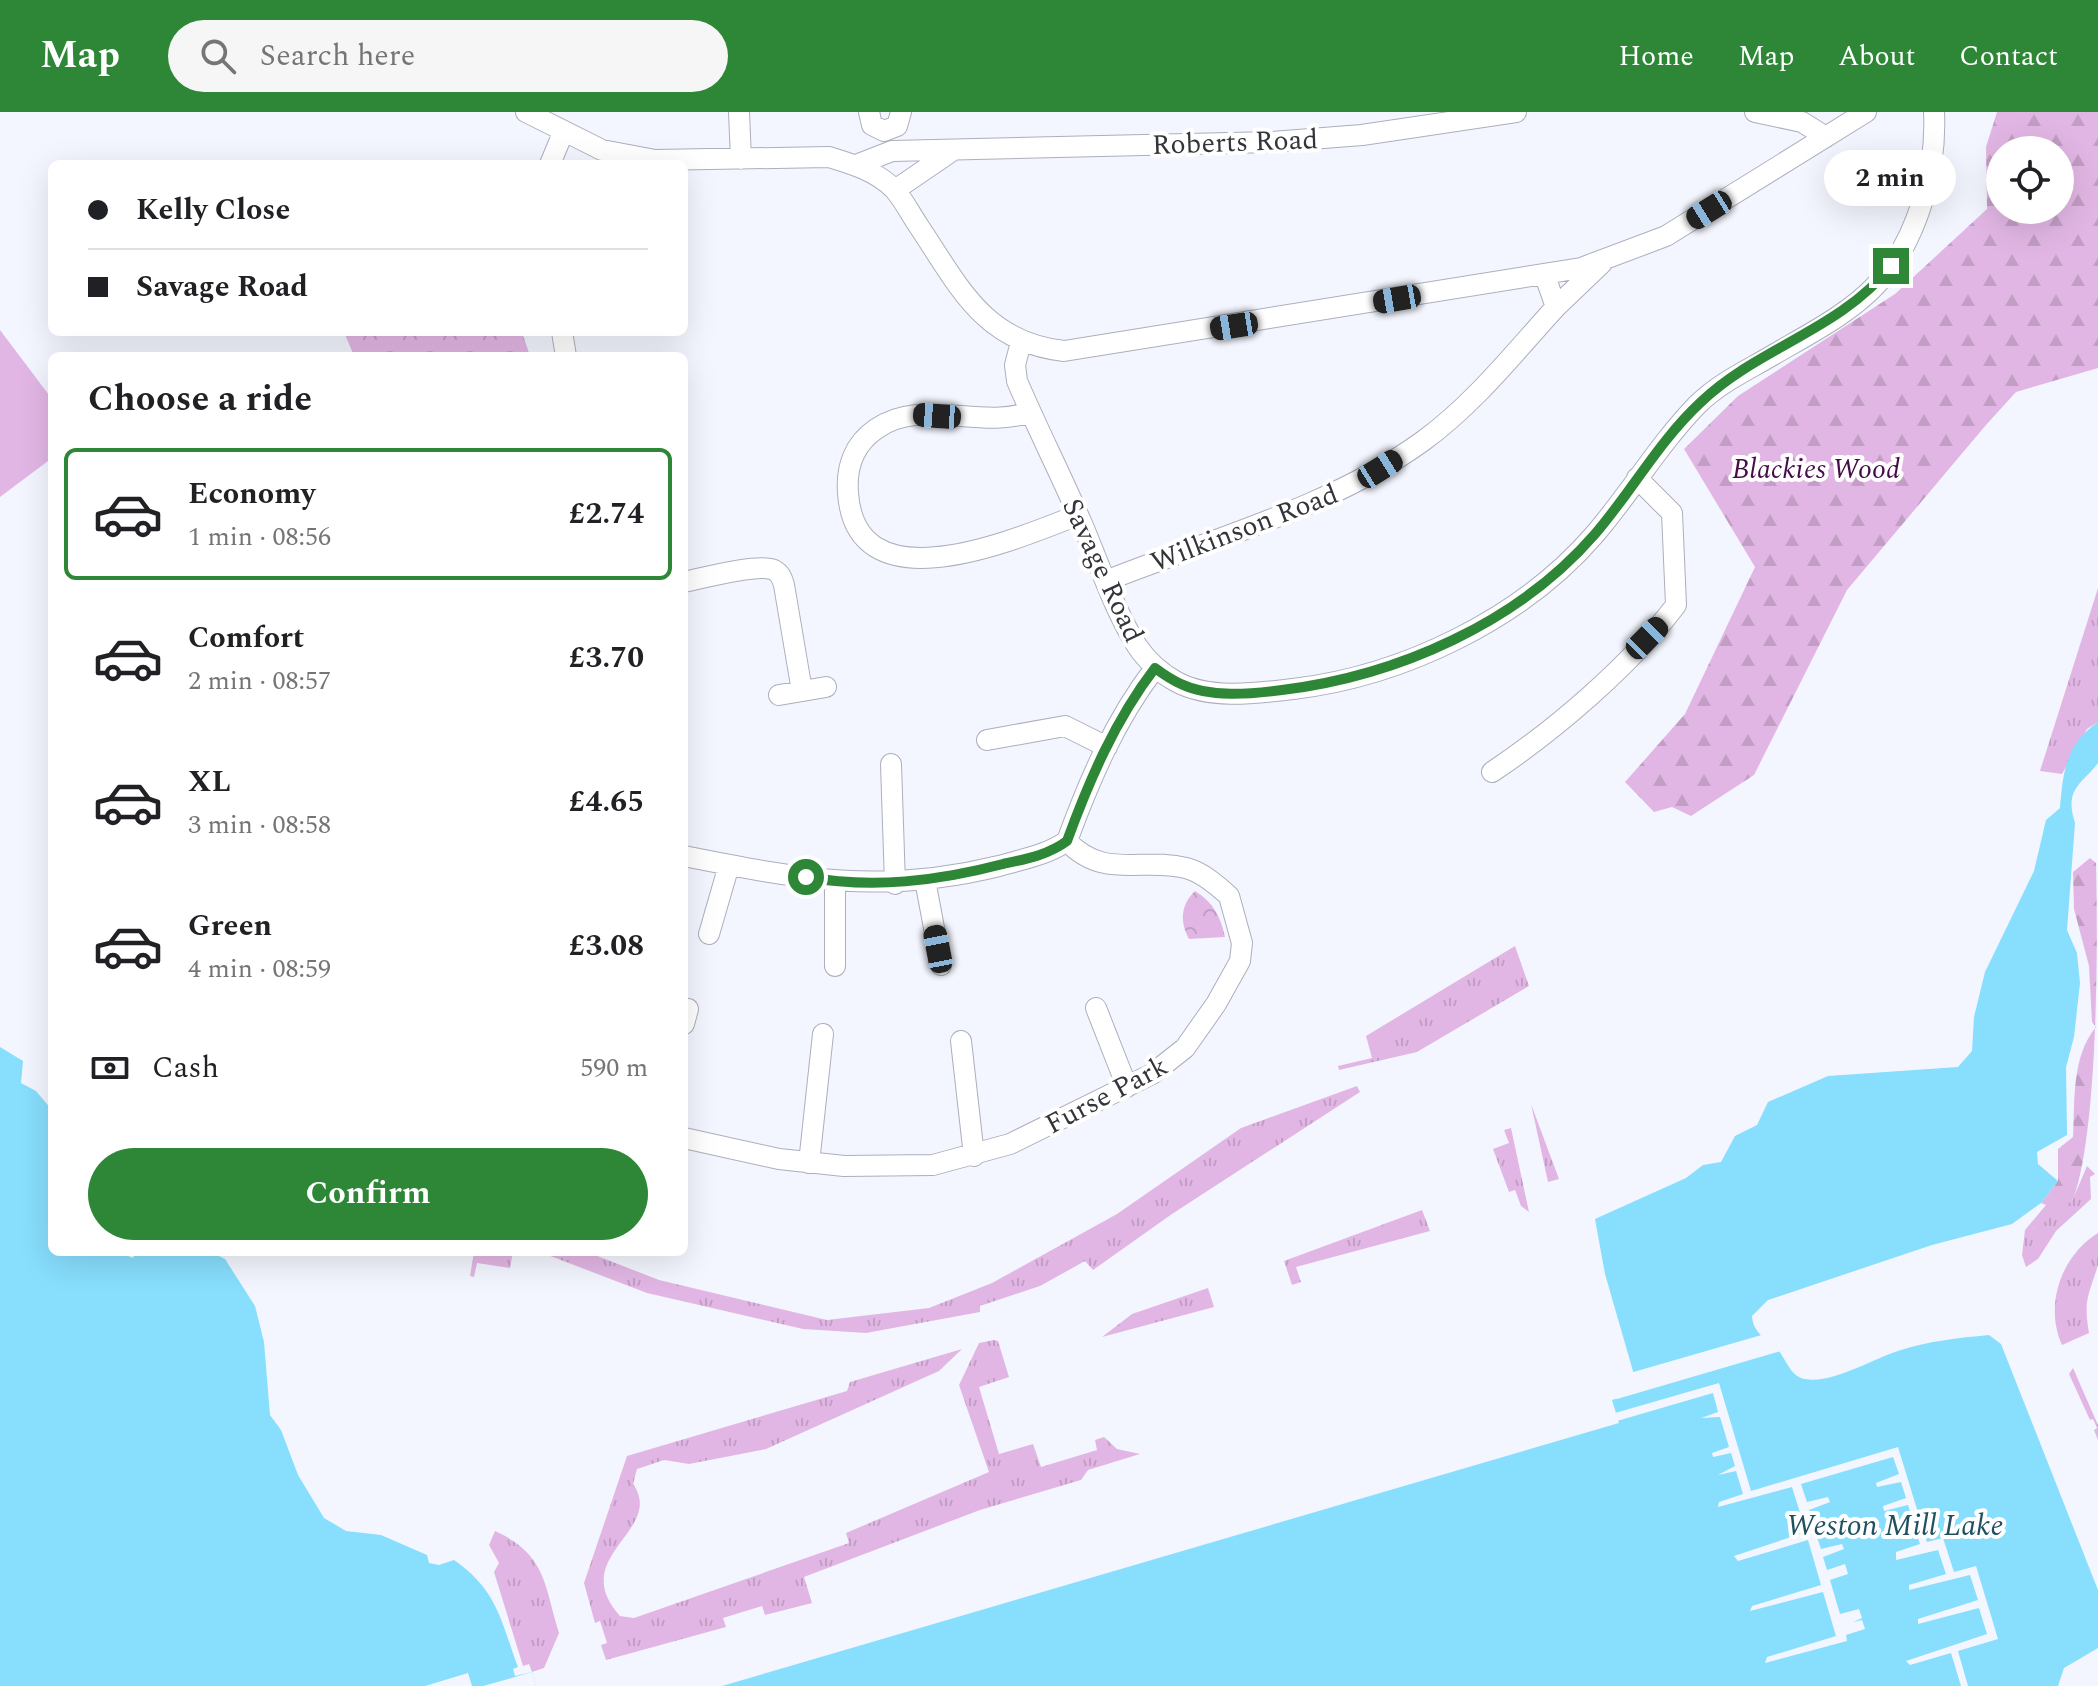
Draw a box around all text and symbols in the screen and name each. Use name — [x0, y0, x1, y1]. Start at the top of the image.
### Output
search box — [168, 20, 728, 92]
text: Map — [40, 27, 120, 85]
text: Search here — [260, 33, 415, 79]
icon: search — [196, 34, 240, 78]
text: Home — [1618, 35, 1694, 78]
text: Map — [1738, 35, 1794, 78]
text: About — [1838, 35, 1915, 78]
text: Contact — [1959, 35, 2058, 78]
street label: Roberts Road — [1151, 118, 1319, 167]
map controls — [1986, 136, 2074, 224]
button: locate — [1986, 136, 2074, 224]
callout: 2 min — [1825, 150, 1957, 206]
text: 2 min — [1855, 158, 1925, 198]
text: Kelly Close — [136, 187, 290, 233]
car — [1682, 187, 1736, 233]
route end — [1873, 248, 1909, 284]
text: Savage Road — [136, 264, 308, 310]
car — [1371, 283, 1423, 315]
car — [1208, 310, 1260, 342]
text: Choose a ride — [88, 372, 312, 427]
car — [912, 402, 962, 430]
car — [1353, 446, 1407, 492]
park label: Blackies Wood — [1732, 448, 1900, 491]
text: Economy — [188, 471, 315, 517]
street label: Wilkinson Road — [1144, 473, 1345, 584]
icon: car — [92, 478, 164, 550]
text: £2.74 — [569, 491, 644, 537]
street label: Savage Road — [1050, 491, 1155, 650]
text: 1 min · 08:56 — [188, 517, 331, 557]
car — [1622, 613, 1672, 663]
text: Comfort — [188, 615, 304, 661]
icon: car — [92, 622, 164, 694]
text: £3.70 — [569, 635, 644, 681]
text: 2 min · 08:57 — [188, 661, 331, 701]
text: XL — [188, 759, 231, 805]
icon: car — [92, 766, 164, 838]
text: £4.65 — [569, 779, 644, 825]
text: 3 min · 08:58 — [188, 805, 331, 845]
route start — [788, 859, 824, 895]
text: Green — [188, 903, 272, 949]
icon: car — [92, 910, 164, 982]
text: £3.08 — [569, 923, 644, 969]
car — [922, 923, 954, 975]
text: 4 min · 08:59 — [188, 949, 331, 989]
text: Cash — [152, 1045, 219, 1091]
street label: Furse Park — [1037, 1045, 1176, 1146]
icon: cash — [88, 1046, 132, 1090]
text: 590 m — [580, 1048, 648, 1088]
button: Confirm — [88, 1148, 648, 1240]
water label: Weston Mill Lake — [1786, 1503, 2004, 1549]

